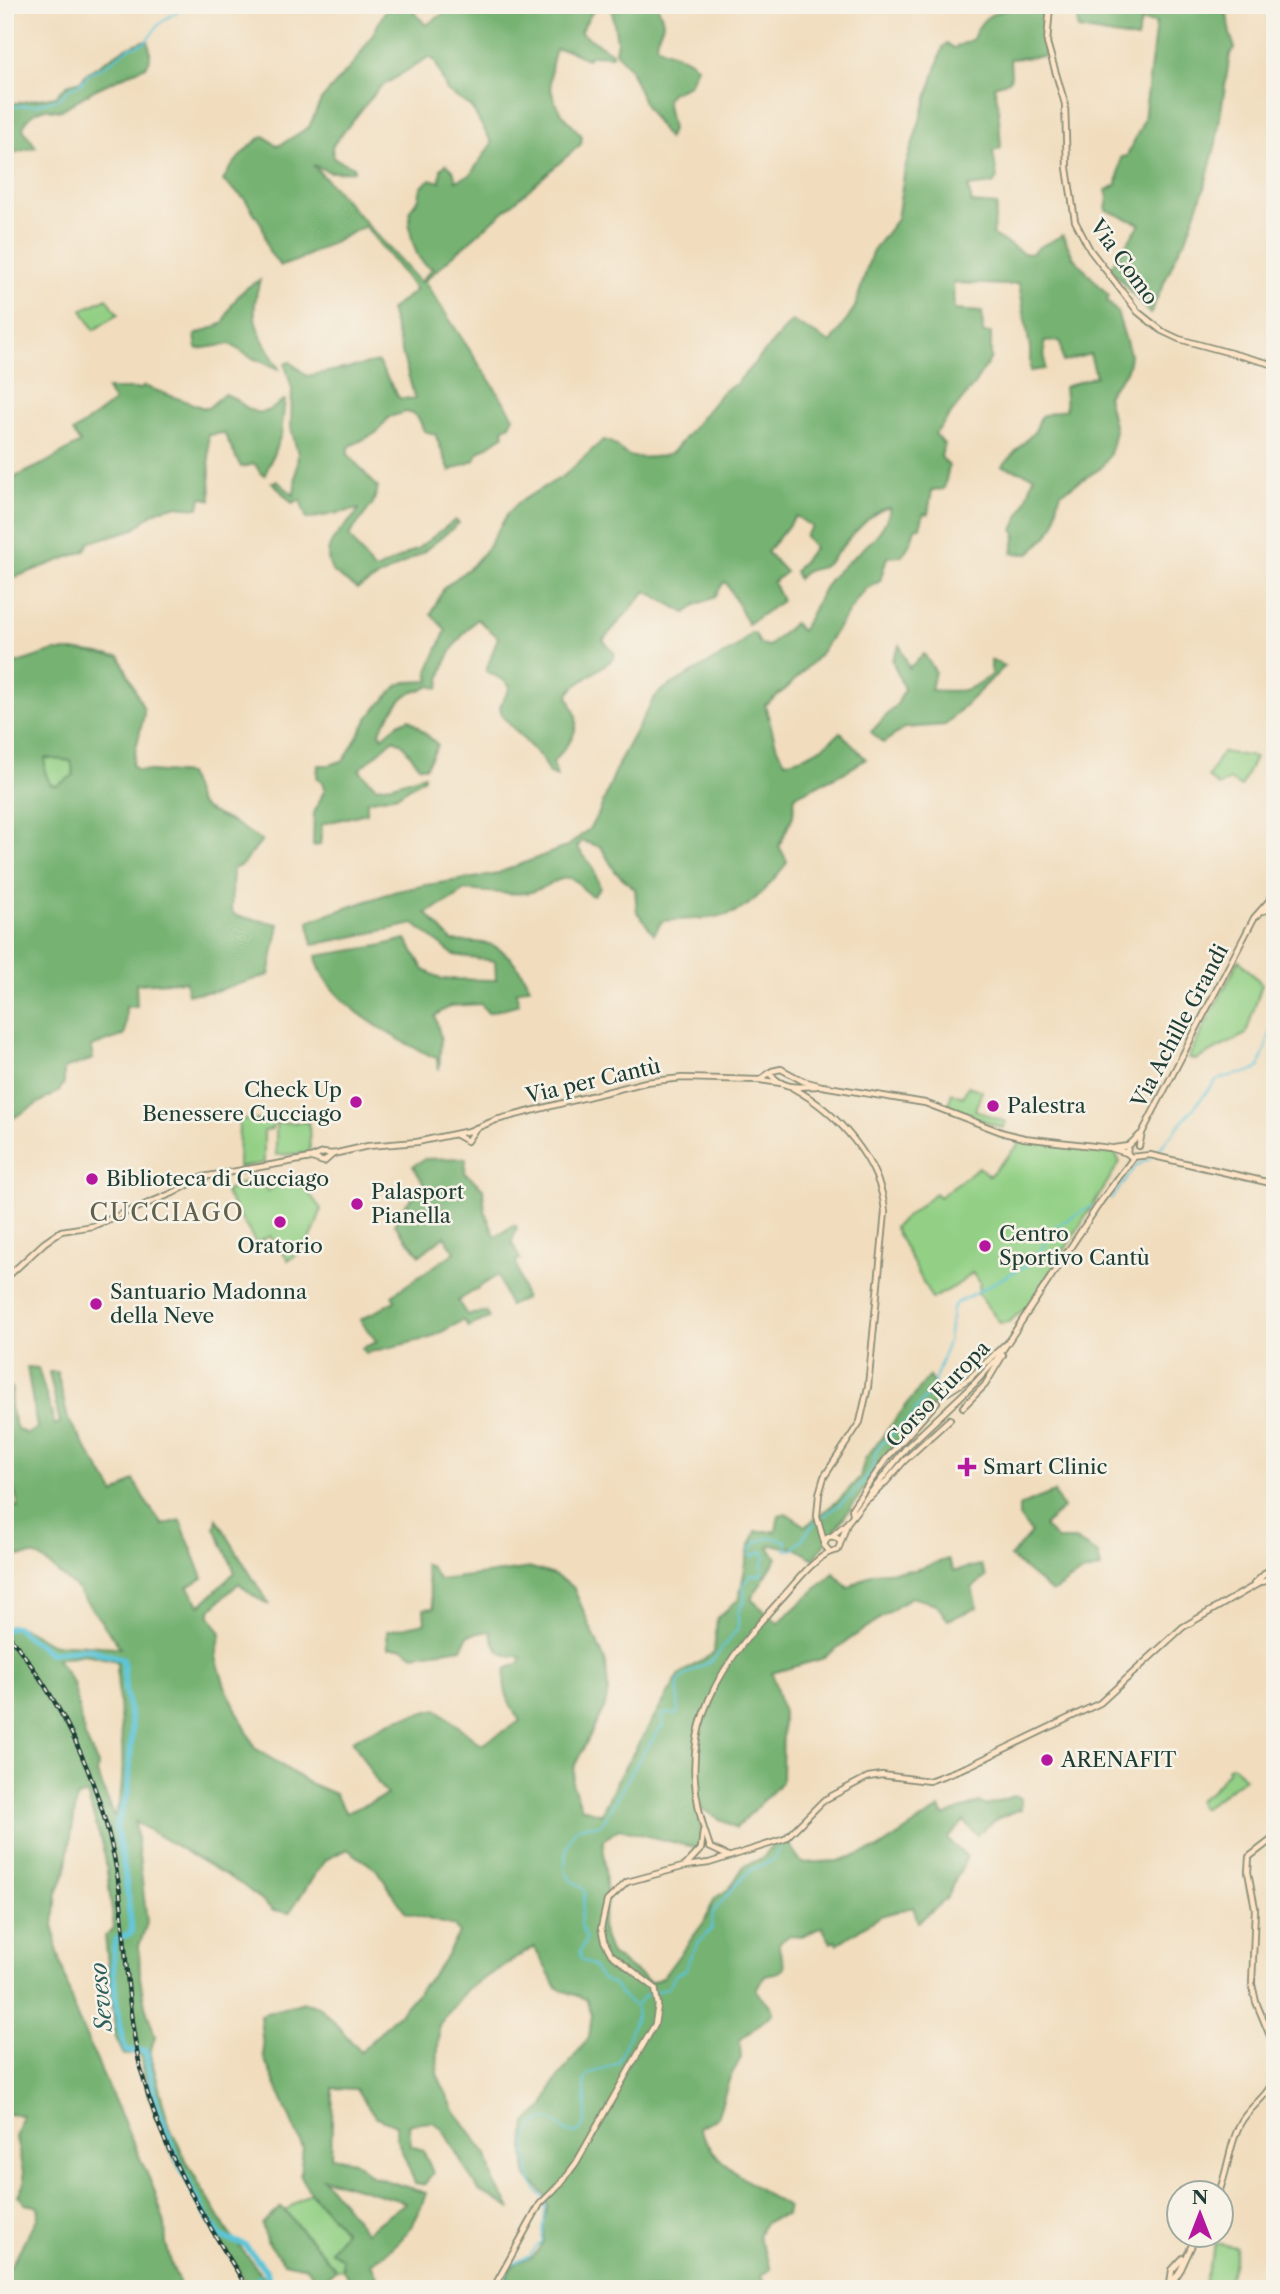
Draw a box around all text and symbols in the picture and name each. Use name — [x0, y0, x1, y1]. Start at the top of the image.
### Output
street label: Via Como — [1084, 213, 1164, 309]
street label: Via Achille Grandi — [1125, 940, 1233, 1113]
street label: Via per Cantù — [522, 1053, 663, 1108]
place label: Check Up Benessere Cucciago — [142, 1077, 342, 1126]
place label: Palestra — [1007, 1093, 1087, 1118]
marker: Check Up Benessere Cucciago — [348, 1094, 364, 1110]
marker: Palestra — [985, 1098, 1001, 1114]
place label: Biblioteca di Cucciago — [106, 1166, 329, 1191]
marker: Biblioteca di Cucciago — [84, 1171, 100, 1187]
place label: Palasport Pianella — [371, 1179, 465, 1228]
marker: Palasport Pianella — [349, 1196, 365, 1212]
district label: CUCCIAGO — [89, 1198, 245, 1227]
marker: Oratorio — [272, 1214, 288, 1230]
place label: Centro Sportivo Cantù — [999, 1221, 1150, 1270]
place label: Oratorio — [237, 1233, 323, 1258]
marker: Centro Sportivo Cantù — [977, 1238, 993, 1254]
place label: Santuario Madonna della Neve — [110, 1279, 308, 1328]
marker: Santuario Madonna della Neve — [88, 1296, 104, 1312]
street label: Corso Europa — [881, 1335, 995, 1452]
place label: Smart Clinic — [983, 1454, 1107, 1479]
marker: Smart Clinic — [957, 1457, 977, 1477]
place label: ARENAFIT — [1060, 1747, 1177, 1772]
marker: ARENAFIT — [1039, 1752, 1055, 1768]
water label: Seveso — [84, 1961, 118, 2035]
north arrow — [1164, 2178, 1234, 2248]
text: N — [1192, 2186, 1208, 2209]

